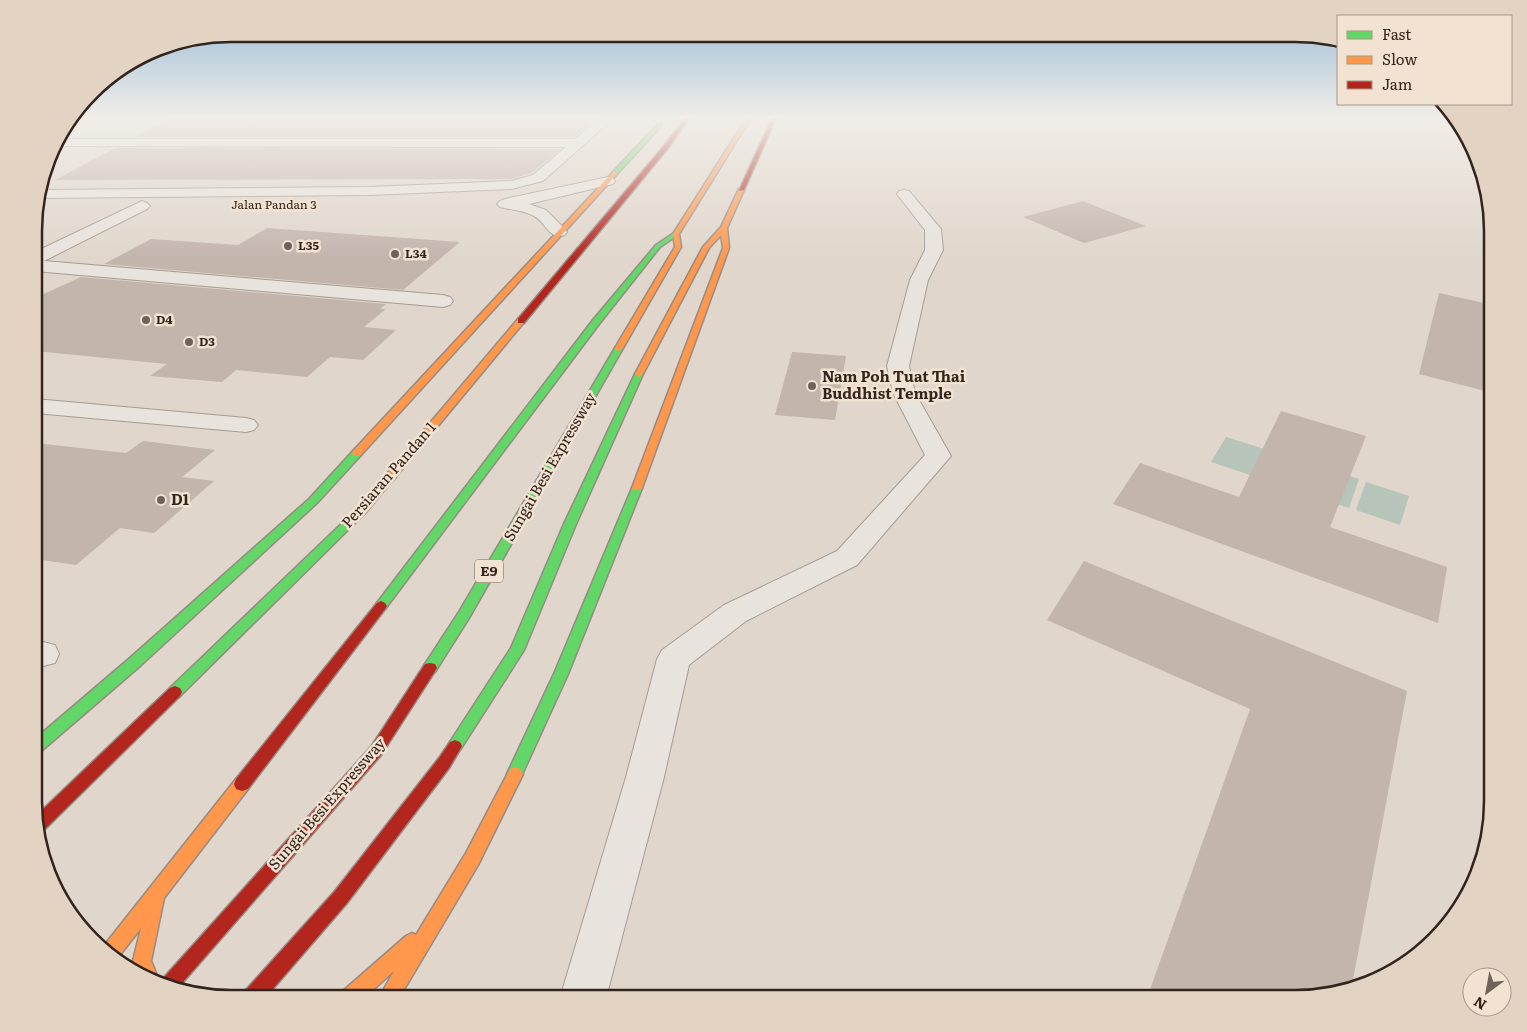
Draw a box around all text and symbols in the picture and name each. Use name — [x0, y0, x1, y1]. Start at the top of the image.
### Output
legend — [1337, 15, 1512, 105]
text: Fast — [1382, 22, 1411, 45]
text: Slow — [1382, 47, 1417, 70]
text: Jam — [1382, 72, 1413, 95]
street label: Jalan Pandan 3 — [231, 195, 317, 213]
place label: L35 — [298, 236, 319, 254]
marker: L35 — [282, 240, 294, 252]
place label: L34 — [405, 244, 427, 262]
marker: L34 — [389, 248, 401, 260]
place label: D4 — [156, 310, 173, 328]
marker: D4 — [140, 314, 152, 326]
place label: D3 — [199, 332, 215, 350]
marker: D3 — [183, 336, 195, 348]
place label: Nam Poh Tuat Thai Buddhist Temple — [822, 364, 966, 404]
marker: Nam Poh Tuat Thai Buddhist Temple — [806, 380, 818, 392]
street label: Sungai Besi Expressway — [497, 387, 601, 545]
street label: Persiaran Pandan 1 — [335, 416, 441, 532]
place label: D1 — [171, 487, 189, 510]
marker: D1 — [155, 494, 167, 506]
road number: E9 — [475, 560, 503, 582]
street label: Sungai Besi Expressway — [262, 732, 390, 874]
north arrow — [1462, 967, 1512, 1017]
text: N — [1469, 992, 1490, 1015]

